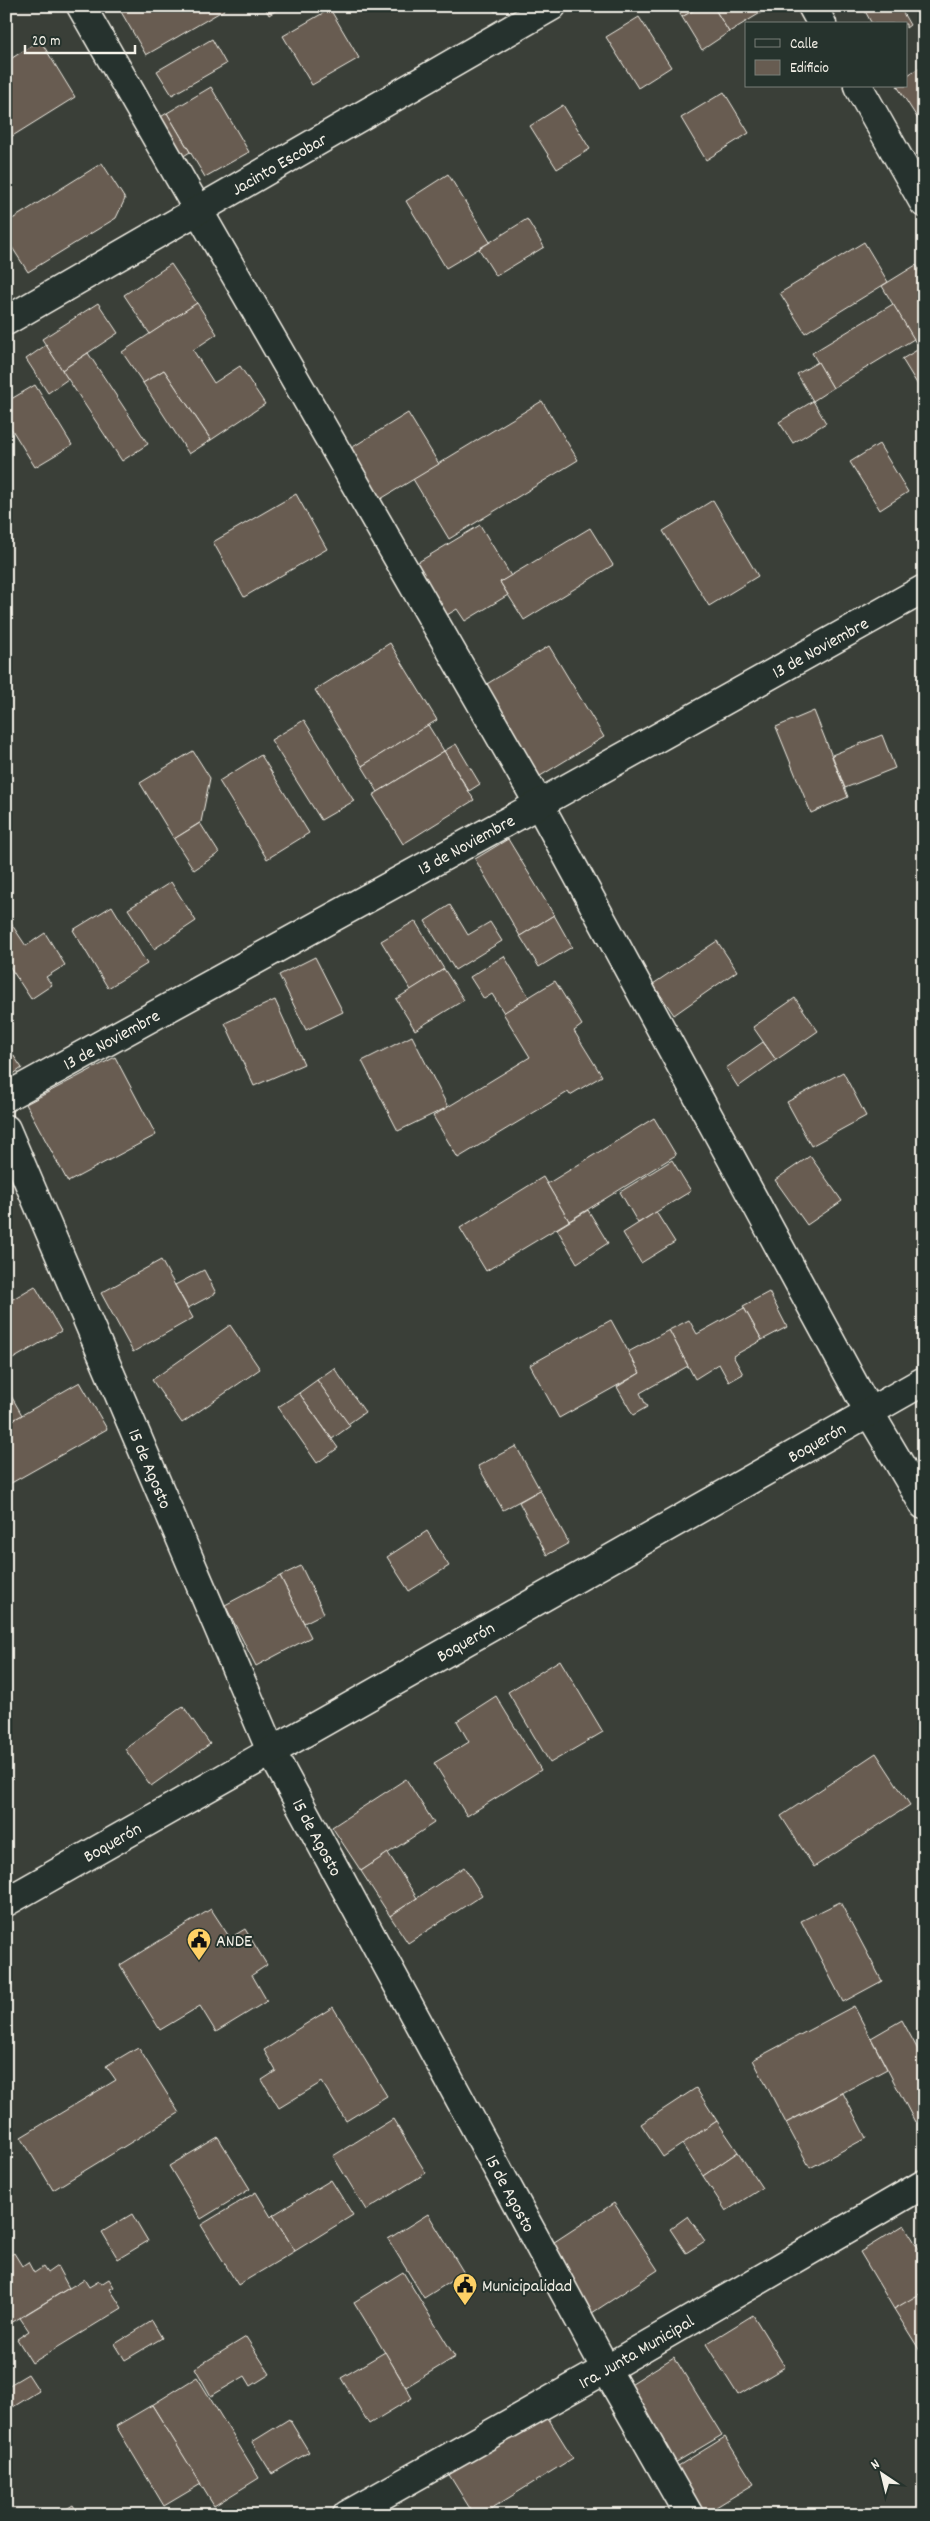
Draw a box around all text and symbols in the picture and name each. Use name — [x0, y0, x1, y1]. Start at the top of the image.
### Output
scale bar — [25, 22, 135, 54]
legend — [745, 22, 908, 88]
text: 20 m — [32, 31, 60, 53]
text: Calle — [790, 34, 819, 56]
text: Edificio — [790, 58, 829, 80]
street label: Jacinto Escobar — [228, 128, 333, 203]
street label: 13 de Noviembre — [768, 612, 874, 686]
street label: 13 de Noviembre — [414, 810, 520, 883]
street label: 13 de Noviembre — [59, 1005, 165, 1078]
street label: Boquerón — [784, 1418, 851, 1471]
street label: 15 de Agosto — [120, 1425, 176, 1513]
street label: Boquerón — [433, 1617, 500, 1670]
street label: 15 de Agosto — [284, 1795, 347, 1882]
street label: Boquerón — [80, 1817, 147, 1870]
public building icon: ANDE — [186, 1927, 212, 1961]
place label: ANDE — [216, 1930, 252, 1955]
street label: 15 de Agosto — [477, 2151, 540, 2238]
public building icon: Municipalidad — [452, 2272, 478, 2306]
place label: Municipalidad — [482, 2275, 572, 2300]
street label: 1ra. Junta Municipal — [575, 2310, 700, 2397]
north arrow — [858, 2448, 908, 2498]
text: N — [867, 2455, 884, 2475]

